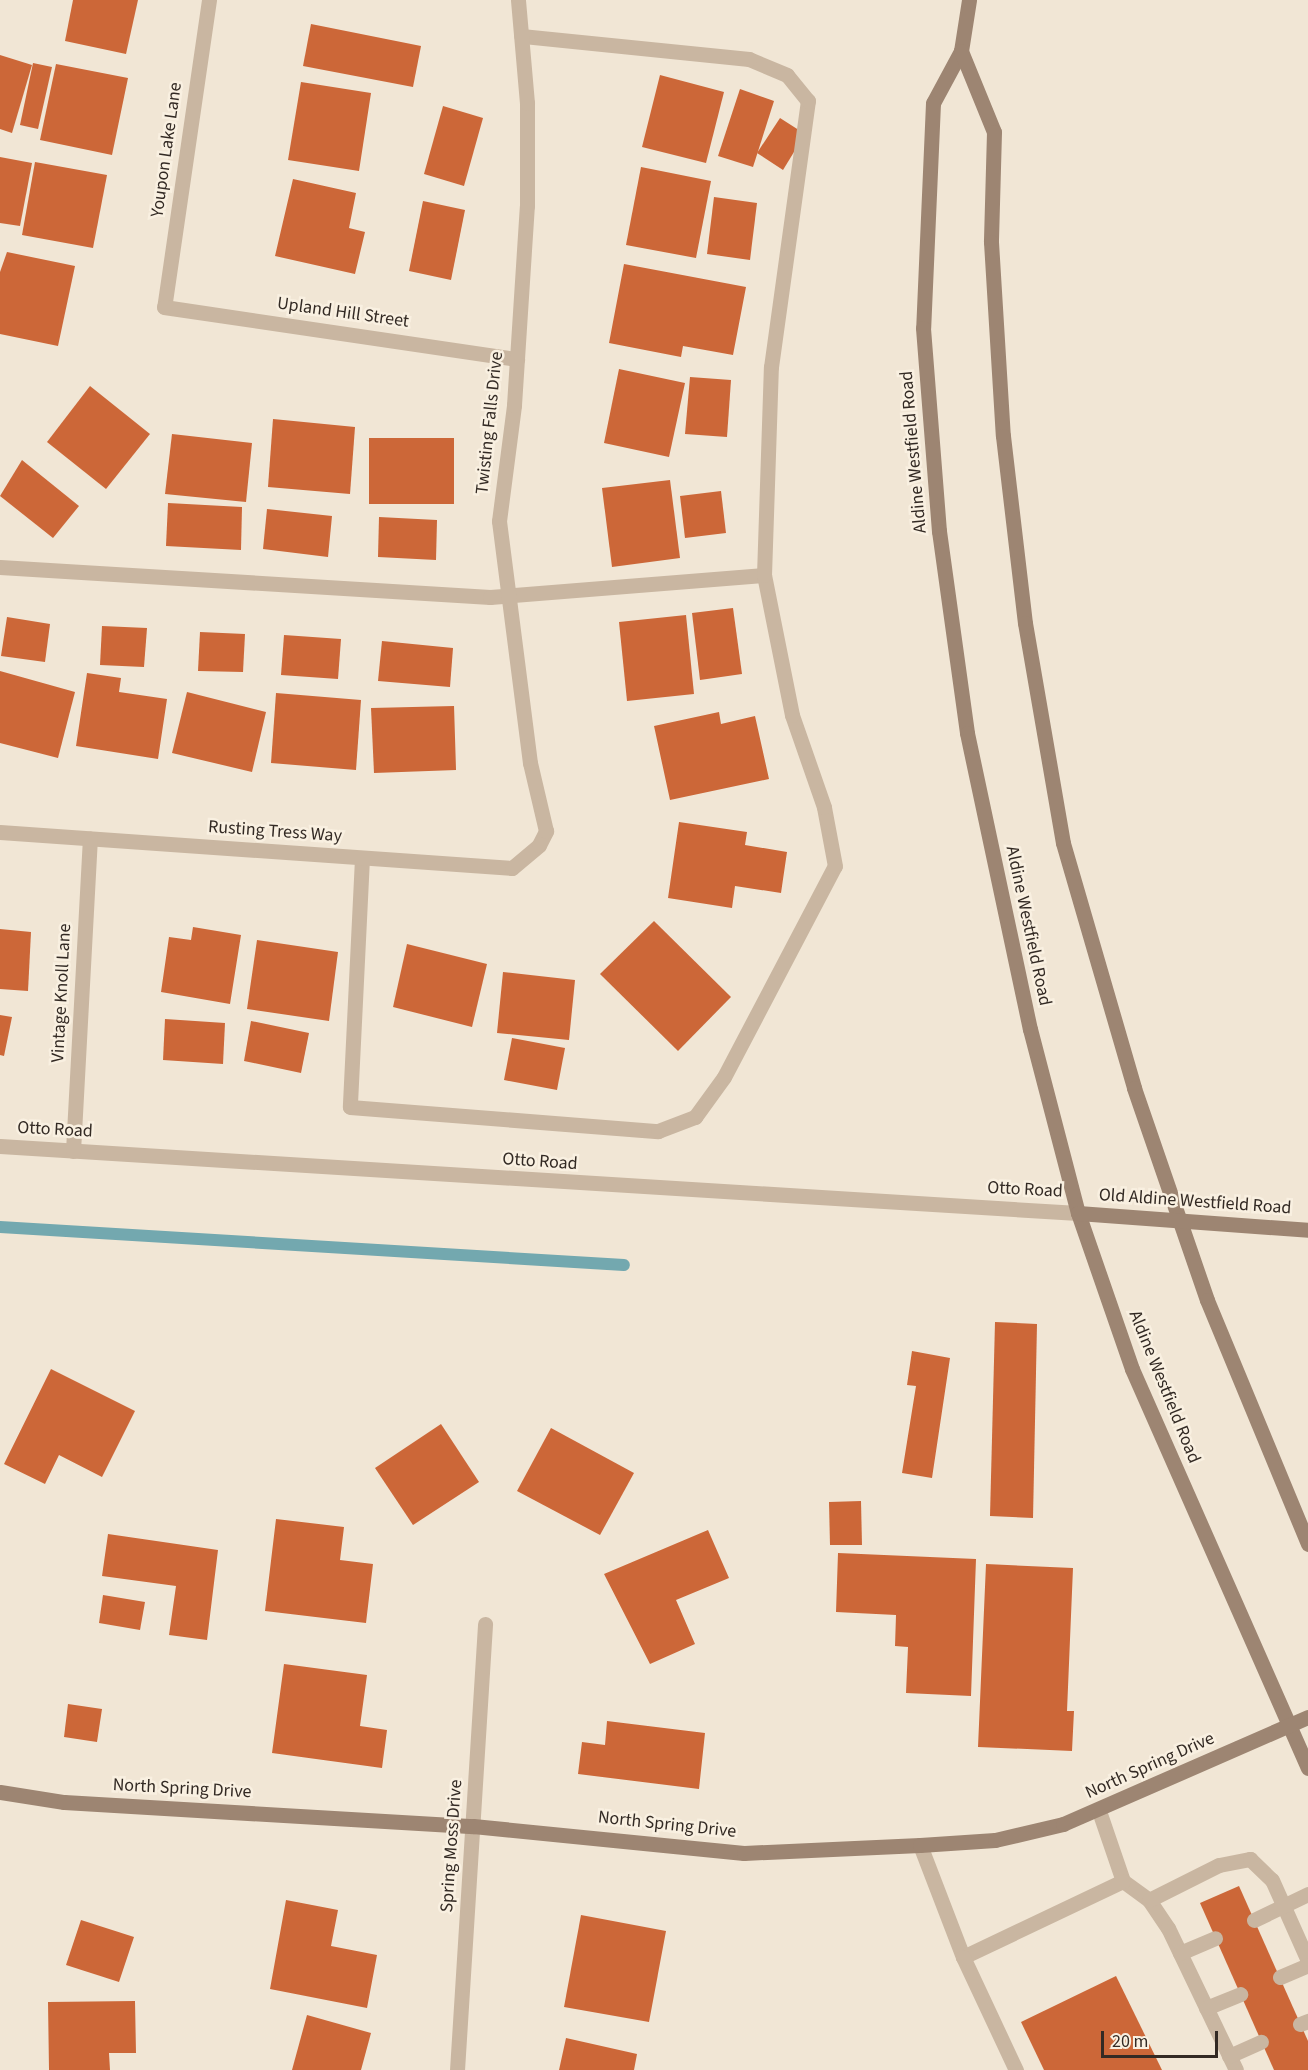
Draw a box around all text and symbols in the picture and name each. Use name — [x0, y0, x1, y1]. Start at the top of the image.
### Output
street label: Youpon Lake Lane — [147, 81, 187, 219]
street label: Upland Hill Street — [276, 293, 410, 333]
street label: Twisting Falls Drive — [472, 351, 508, 495]
street label: Aldine Westfield Road — [896, 370, 932, 534]
street label: Rusting Tress Way — [207, 817, 343, 847]
street label: Aldine Westfield Road — [1001, 844, 1055, 1008]
street label: Vintage Knoll Lane — [48, 923, 76, 1063]
street label: Otto Road — [17, 1117, 93, 1143]
street label: Otto Road — [502, 1149, 578, 1175]
street label: Otto Road — [987, 1177, 1063, 1203]
street label: Old Aldine Westfield Road — [1098, 1184, 1292, 1220]
street label: Aldine Westfield Road — [1123, 1307, 1205, 1467]
street label: North Spring Drive — [1082, 1728, 1218, 1804]
street label: North Spring Drive — [112, 1775, 252, 1803]
street label: Spring Moss Drive — [437, 1779, 467, 1913]
street label: North Spring Drive — [597, 1807, 737, 1843]
scale bar — [1104, 2019, 1221, 2057]
text: 20 m — [1112, 2029, 1148, 2054]

